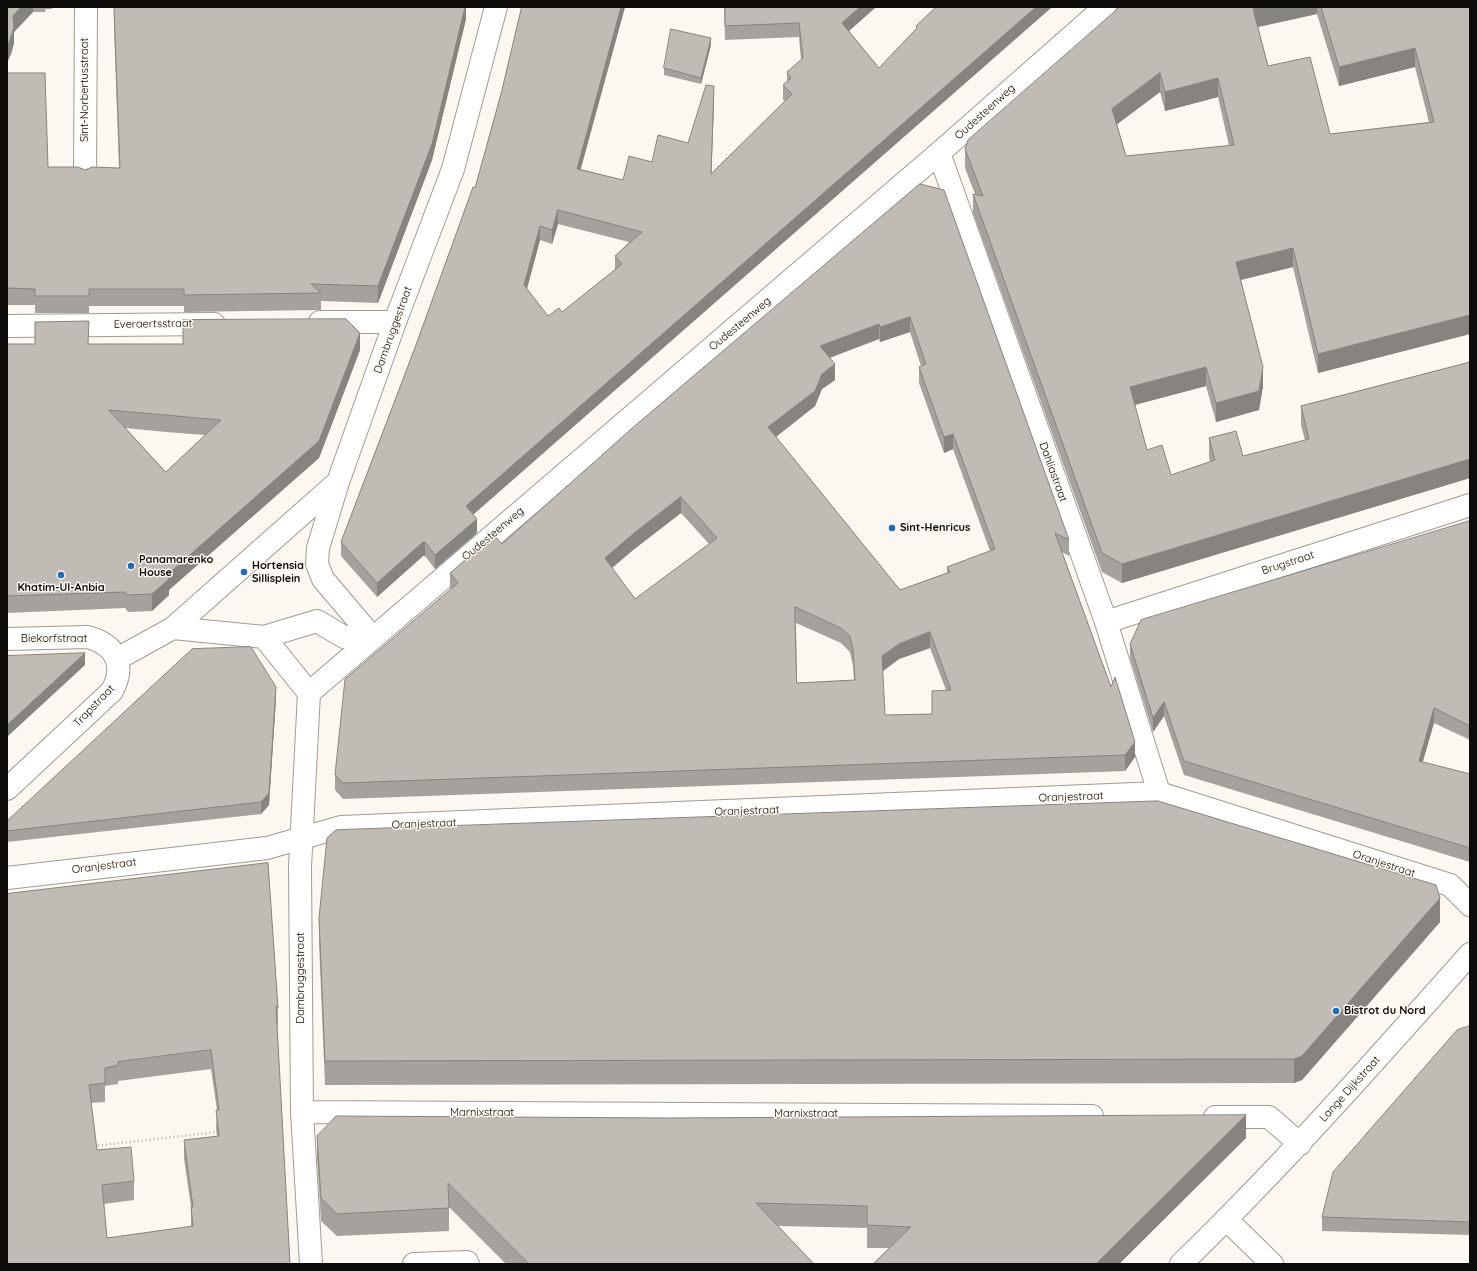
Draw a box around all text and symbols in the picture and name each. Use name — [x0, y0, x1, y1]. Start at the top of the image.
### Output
street label: Sint-Norbertusstraat — [78, 38, 92, 142]
street label: Oudesteenweg — [952, 82, 1018, 142]
street label: Dambruggestraat — [371, 285, 415, 375]
street label: Oudesteenweg — [706, 294, 774, 354]
street label: Everaertsstraat — [114, 317, 192, 331]
street label: Dahliastraat — [1036, 440, 1070, 504]
street label: Oudesteenweg — [459, 504, 527, 564]
place label: Sint-Henricus — [900, 521, 970, 535]
marker: Sint-Henricus — [887, 523, 897, 533]
street label: Brugstraat — [1260, 548, 1316, 578]
place label: Panamarenko House — [139, 553, 213, 579]
place label: Hortensia Sillisplein — [252, 559, 304, 585]
marker: Panamarenko House — [126, 561, 136, 571]
marker: Hortensia Sillisplein — [239, 567, 249, 577]
marker: Khatim-Ul-Anbia — [56, 570, 66, 580]
place label: Khatim-Ul-Anbia — [17, 581, 105, 595]
street label: Biekorfstraat — [21, 632, 87, 646]
street label: Trapstraat — [71, 682, 117, 730]
street label: Oranjestraat — [1038, 789, 1104, 805]
street label: Oranjestraat — [714, 803, 780, 819]
street label: Oranjestraat — [391, 816, 457, 832]
street label: Oranjestraat — [1351, 848, 1417, 880]
street label: Oranjestraat — [71, 855, 137, 877]
street label: Dambruggestraat — [294, 932, 308, 1024]
place label: Bistrot du Nord — [1344, 1004, 1426, 1018]
marker: Bistrot du Nord — [1331, 1006, 1341, 1016]
street label: Lange Dijkstraat — [1317, 1053, 1383, 1125]
street label: Marnixstraat — [450, 1106, 514, 1120]
street label: Marnixstraat — [774, 1107, 838, 1121]

